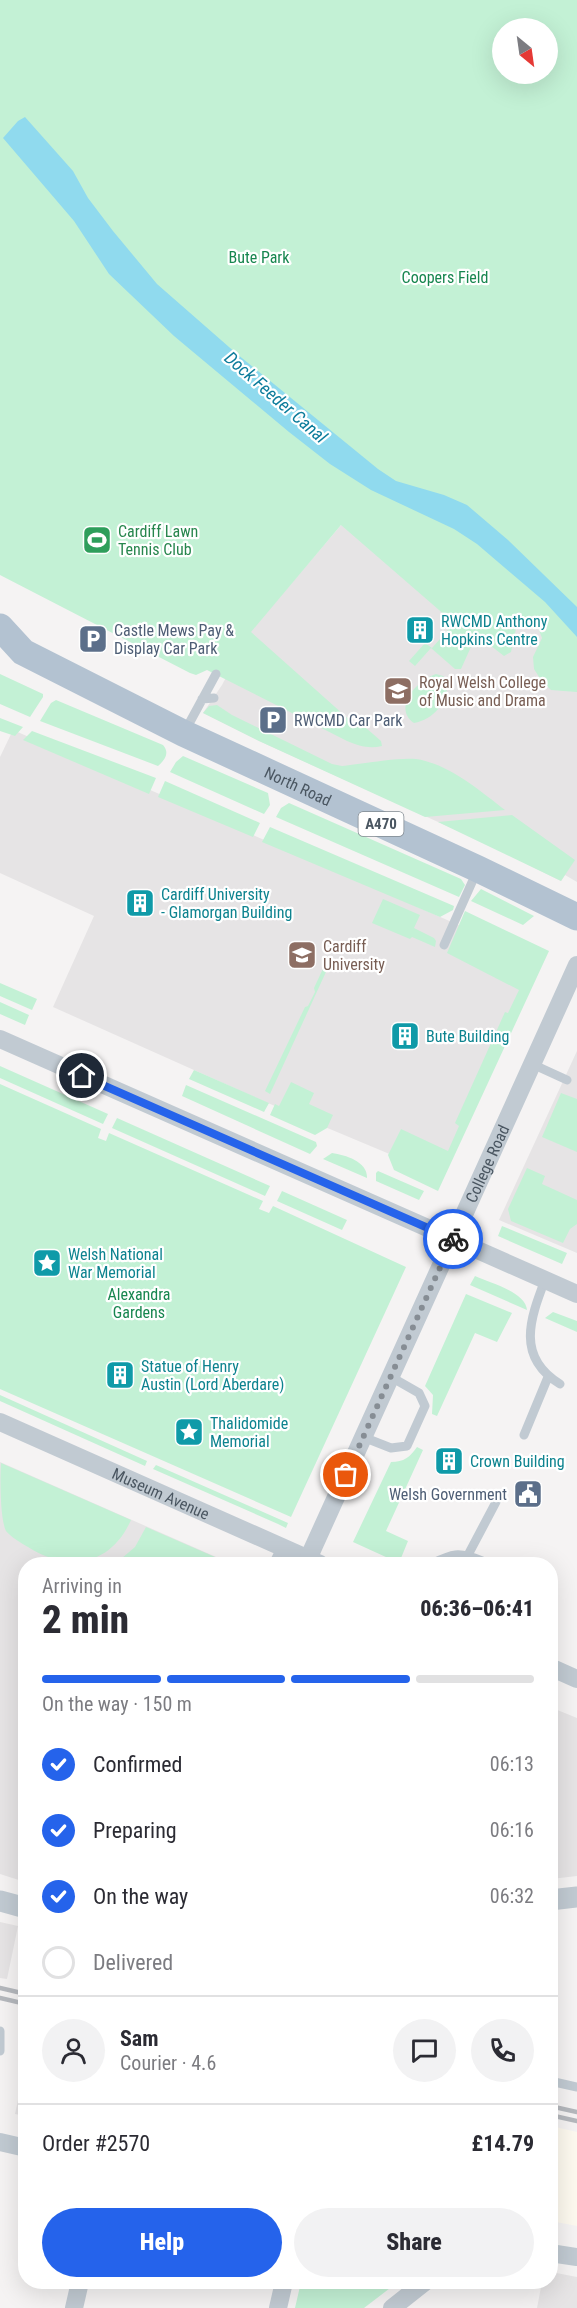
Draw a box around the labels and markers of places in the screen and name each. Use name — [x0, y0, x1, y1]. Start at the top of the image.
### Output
place label: Cardiff Lawn Tennis Club — [118, 522, 198, 559]
sports icon: Cardiff Lawn Tennis Club — [81, 524, 113, 556]
place label: RWCMD Anthony Hopkins Centre — [441, 612, 548, 649]
building icon: RWCMD Anthony Hopkins Centre — [404, 614, 436, 646]
place label: Castle Mews Pay & Display Car Park — [114, 621, 234, 658]
parking icon: Castle Mews Pay & Display Car Park — [77, 623, 109, 655]
place label: Royal Welsh College of Music and Drama — [419, 673, 546, 710]
school or university icon: Royal Welsh College of Music and Drama — [382, 675, 414, 707]
parking icon: RWCMD Car Park — [257, 704, 289, 736]
place label: RWCMD Car Park — [294, 711, 403, 730]
place label: Cardiff University - Glamorgan Building — [161, 885, 292, 922]
building icon: Cardiff University - Glamorgan Building — [124, 887, 156, 919]
place label: Cardiff University — [323, 937, 385, 974]
school or university icon: Cardiff University — [286, 939, 318, 971]
building icon: Bute Building — [389, 1020, 421, 1052]
place label: Bute Building — [426, 1027, 509, 1046]
pin — [56, 1050, 107, 1101]
place label: Welsh National War Memorial — [68, 1245, 163, 1282]
place icon: Welsh National War Memorial — [31, 1247, 63, 1279]
place label: Statue of Henry Austin (Lord Aberdare) — [141, 1357, 284, 1394]
building icon: Statue of Henry Austin (Lord Aberdare) — [104, 1359, 136, 1391]
place label: Thalidomide Memorial — [210, 1414, 288, 1451]
place icon: Thalidomide Memorial — [173, 1416, 205, 1448]
building icon: Crown Building — [433, 1445, 465, 1477]
pin — [320, 1449, 371, 1500]
place label: Crown Building — [470, 1452, 565, 1471]
public building icon: Welsh Government — [512, 1478, 544, 1510]
place label: Welsh Government — [389, 1485, 507, 1504]

